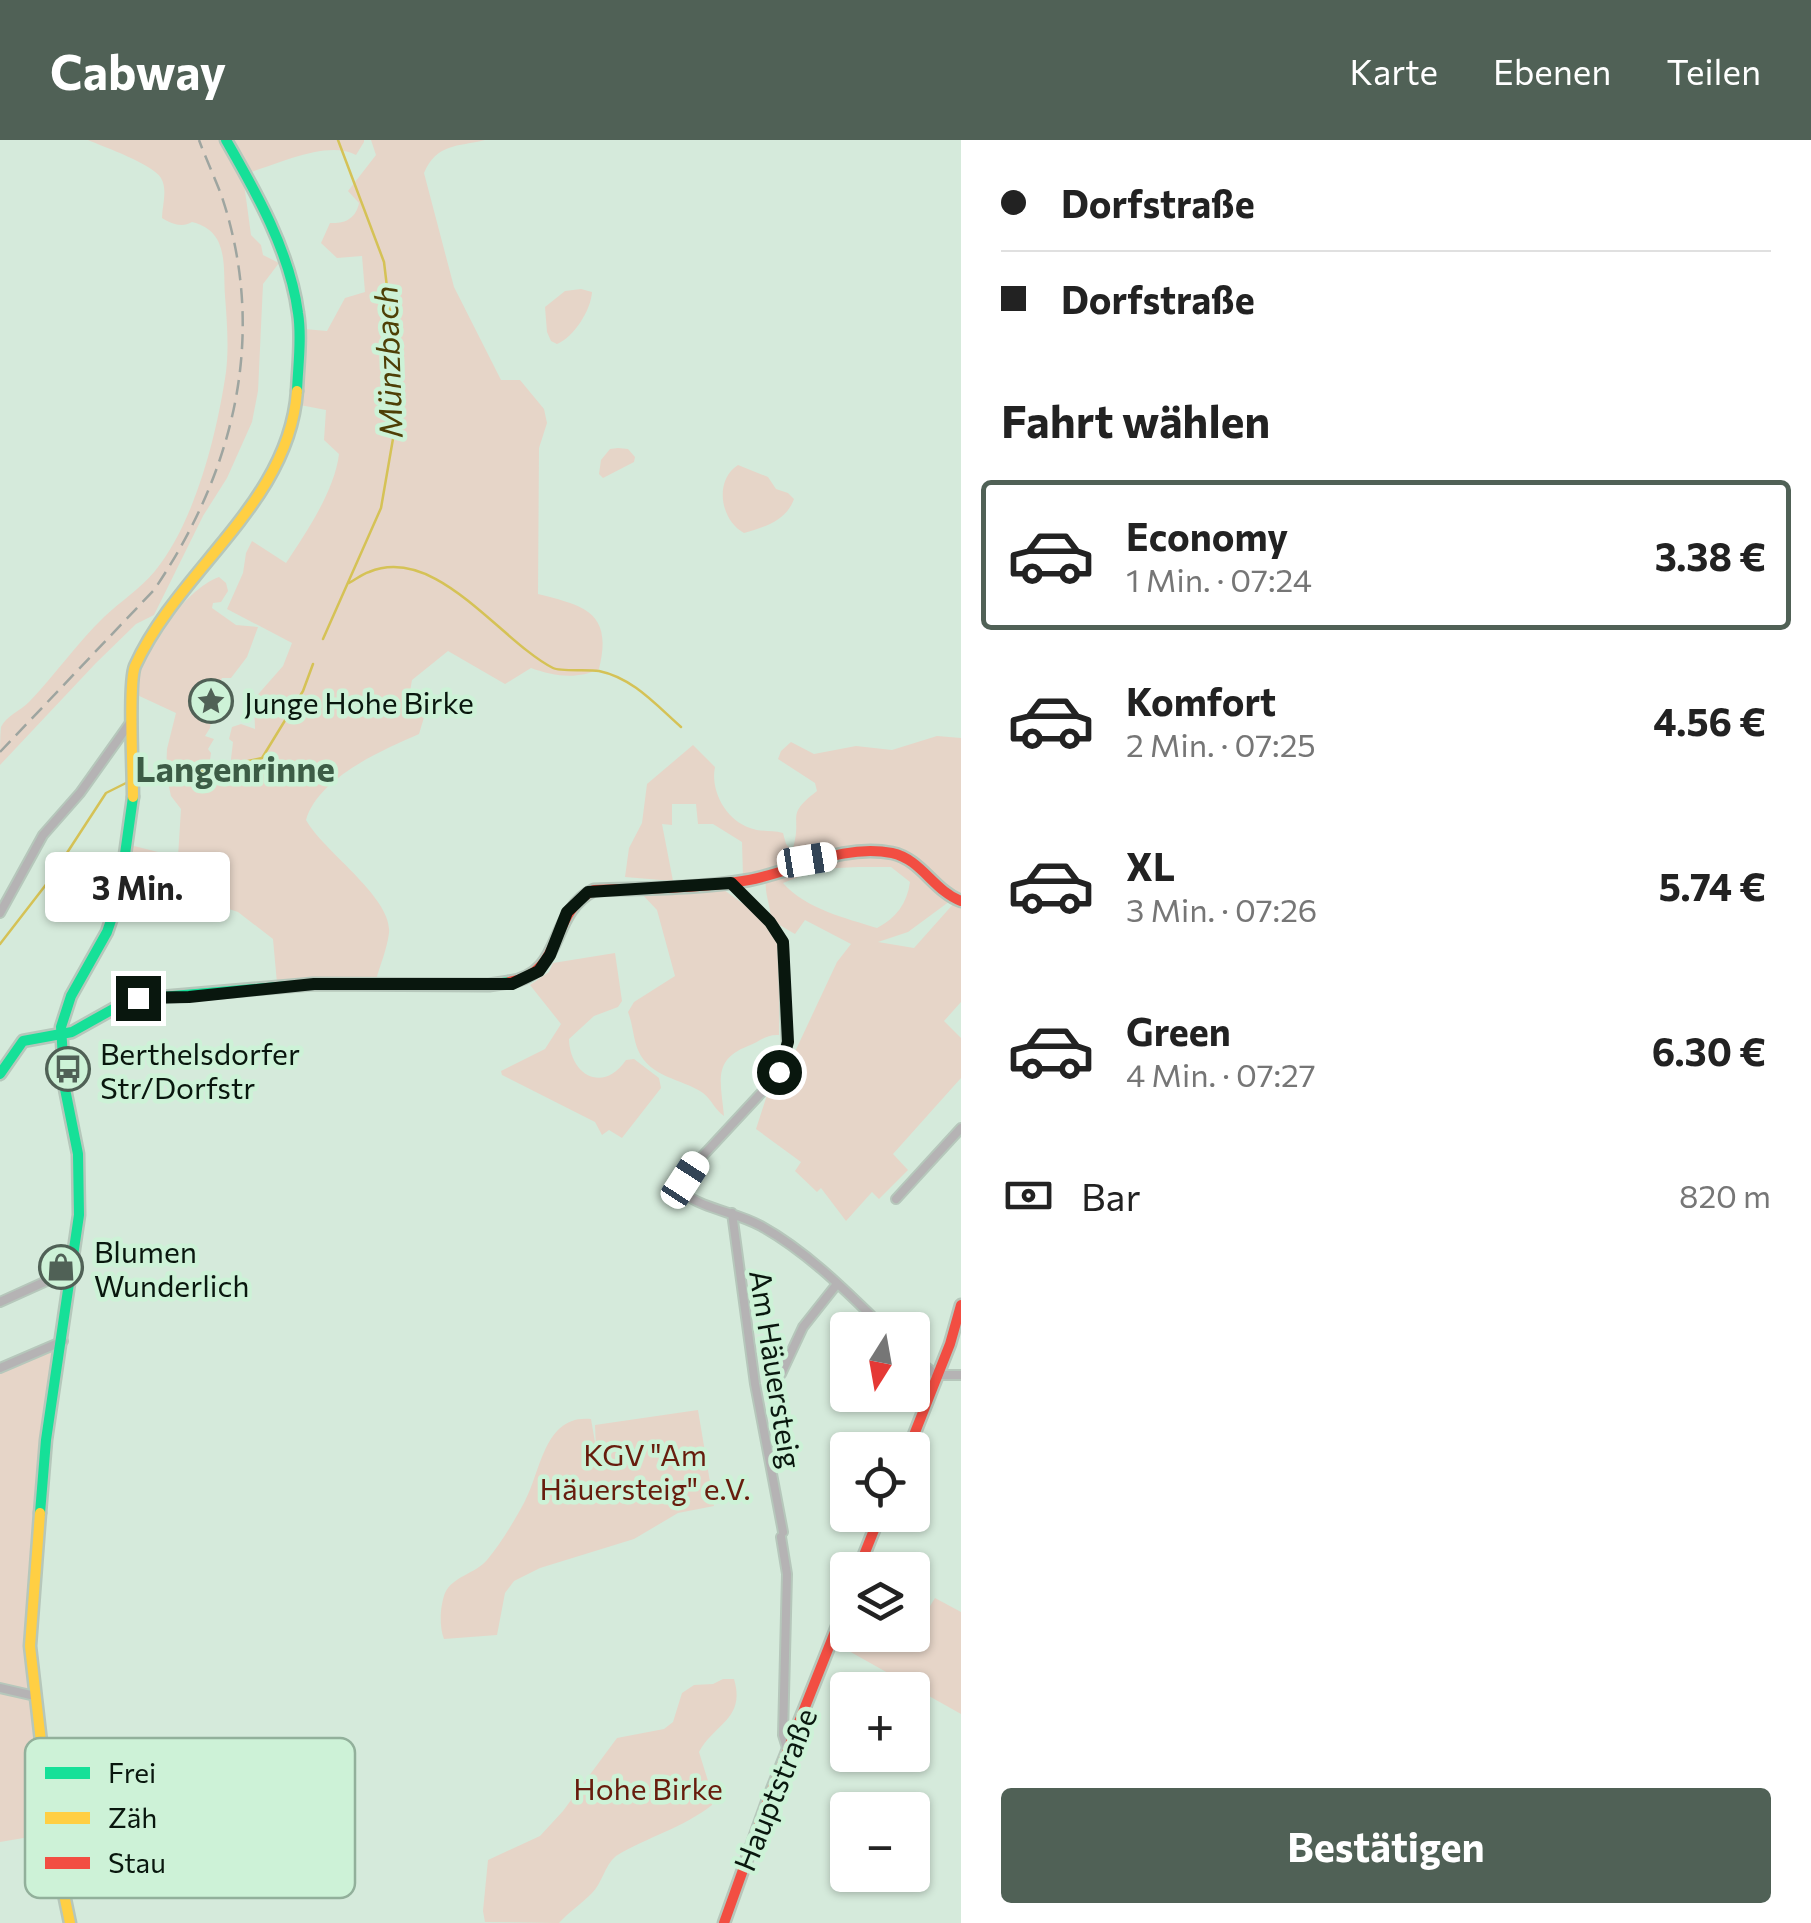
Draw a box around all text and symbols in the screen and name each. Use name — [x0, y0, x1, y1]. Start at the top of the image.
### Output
text: Cabway — [50, 41, 226, 100]
text: Karte — [1350, 49, 1438, 92]
text: Ebenen — [1493, 49, 1611, 92]
text: Teilen — [1666, 49, 1761, 92]
text: Dorfstraße — [1061, 179, 1255, 226]
text: Dorfstraße — [1061, 275, 1255, 322]
water label: Münzbach — [364, 285, 410, 439]
text: Fahrt wählen — [1001, 392, 1270, 447]
icon: car — [1006, 510, 1096, 600]
text: Economy — [1126, 512, 1288, 559]
text: 3.38 € — [1655, 532, 1766, 579]
text: 1 Min. · 07:24 — [1126, 559, 1312, 599]
icon: car — [1006, 675, 1096, 765]
text: Komfort — [1126, 677, 1276, 724]
place icon: Junge Hohe Birke — [188, 678, 234, 724]
place label: Junge Hohe Birke — [244, 683, 474, 720]
text: 4.56 € — [1653, 697, 1766, 744]
text: 2 Min. · 07:25 — [1126, 724, 1316, 764]
district label: Langenrinne — [135, 746, 335, 789]
car — [775, 840, 839, 880]
icon: car — [1006, 840, 1096, 930]
text: XL — [1126, 842, 1175, 889]
callout: 3 Min. — [46, 853, 230, 923]
text: 5.74 € — [1659, 862, 1766, 909]
text: 3 Min. — [92, 867, 183, 907]
text: 3 Min. · 07:26 — [1126, 889, 1317, 929]
route end — [116, 976, 161, 1021]
icon: car — [1006, 1005, 1096, 1095]
text: Green — [1126, 1007, 1231, 1054]
text: 6.30 € — [1652, 1027, 1766, 1074]
place label: Berthelsdorfer Str/Dorfstr — [100, 1034, 300, 1105]
bus stop icon: Berthelsdorfer Str/Dorfstr — [45, 1046, 91, 1092]
route start — [757, 1050, 802, 1095]
text: 4 Min. · 07:27 — [1126, 1054, 1316, 1094]
car — [656, 1147, 714, 1213]
icon: cash — [1001, 1168, 1056, 1223]
text: Bar — [1081, 1172, 1141, 1219]
text: 820 m — [1679, 1175, 1771, 1215]
place label: Blumen Wunderlich — [94, 1232, 250, 1303]
shop icon: Blumen Wunderlich — [38, 1244, 84, 1290]
street label: Am Häuersteig — [743, 1267, 811, 1471]
north arrow — [830, 1312, 930, 1412]
map controls — [830, 1312, 930, 1892]
button: locate — [830, 1432, 930, 1532]
park label: KGV "Am Häuersteig" e.V. — [539, 1435, 751, 1506]
button: layers — [830, 1552, 930, 1652]
button: + — [830, 1672, 930, 1772]
street label: Hauptstraße — [725, 1702, 823, 1876]
legend — [25, 1738, 355, 1898]
text: Frei — [108, 1755, 156, 1789]
park label: Hohe Birke — [573, 1769, 723, 1806]
button: Bestätigen — [1001, 1788, 1771, 1903]
button: − — [830, 1792, 930, 1892]
text: Zäh — [108, 1800, 157, 1834]
text: Stau — [108, 1845, 166, 1879]

